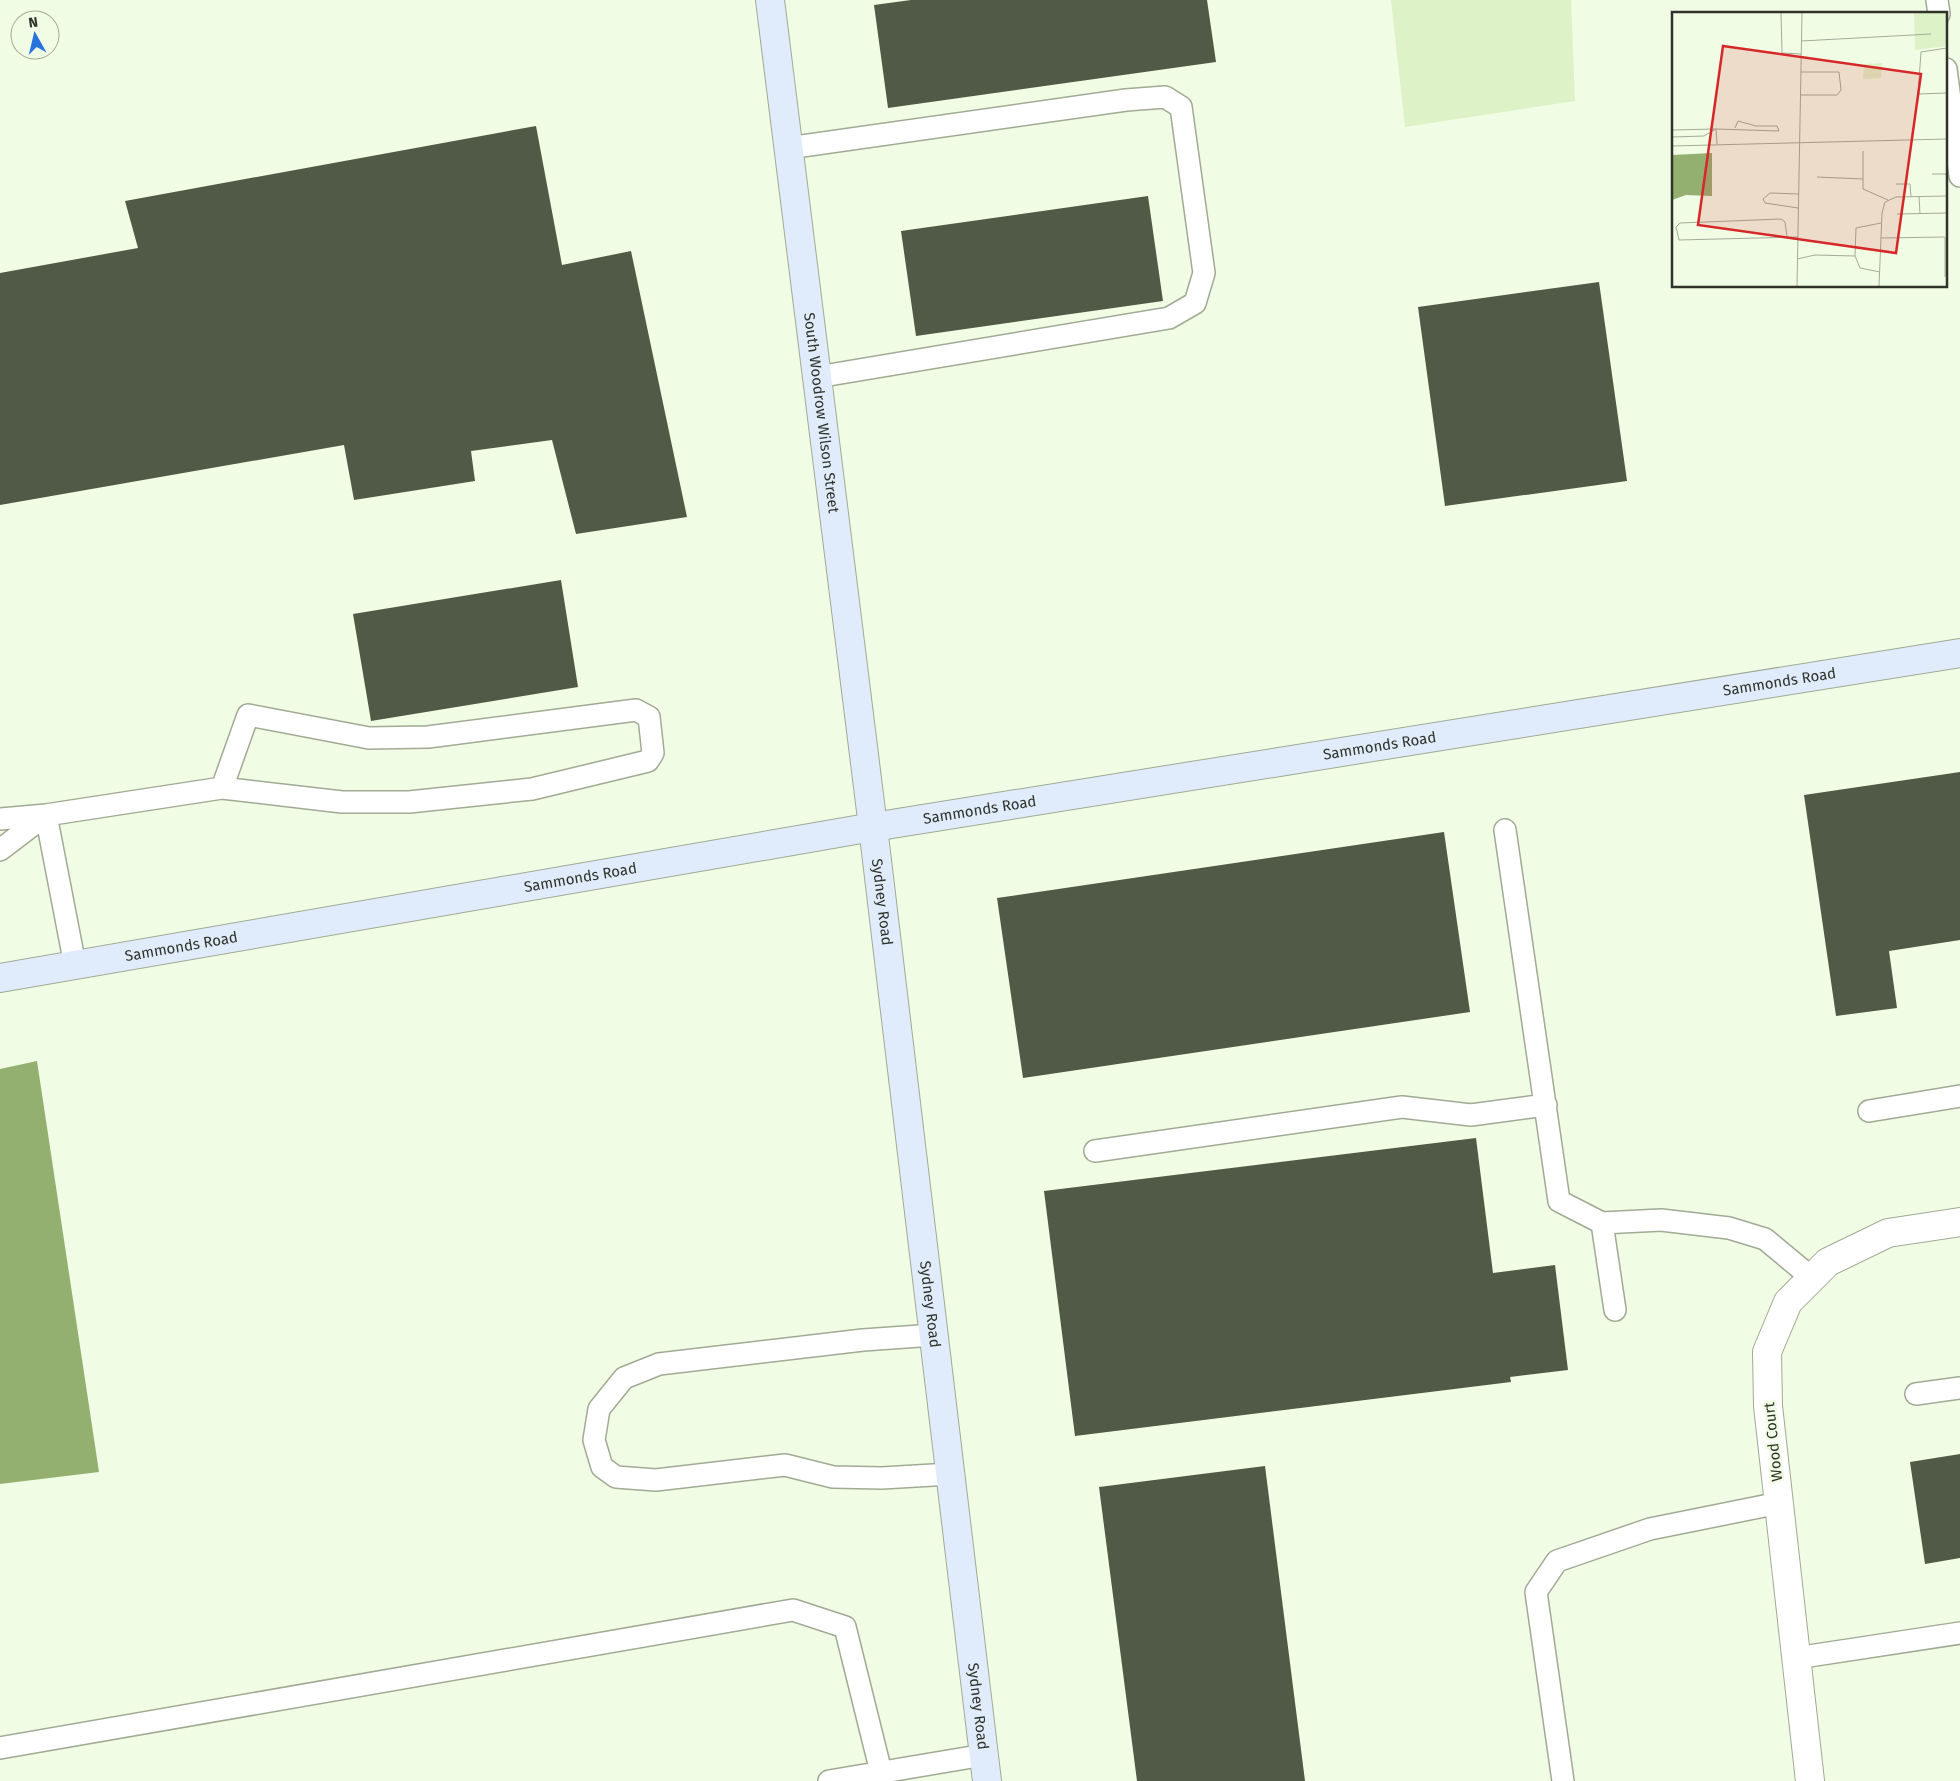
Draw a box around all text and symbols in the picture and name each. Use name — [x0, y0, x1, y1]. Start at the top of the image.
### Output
north arrow — [10, 10, 60, 60]
inset map — [1672, 12, 1948, 288]
text: N — [27, 14, 39, 32]
street label: South Woodrow Wilson Street — [800, 312, 843, 515]
street label: Sammonds Road — [1722, 664, 1837, 700]
street label: Sammonds Road — [1322, 728, 1437, 764]
street label: Sammonds Road — [922, 792, 1038, 828]
street label: Sydney Road — [868, 858, 896, 946]
street label: Sammonds Road — [523, 859, 638, 896]
street label: Sammonds Road — [123, 928, 239, 965]
street label: Sydney Road — [916, 1260, 944, 1349]
street label: Wood Court — [1760, 1401, 1786, 1482]
street label: Sydney Road — [964, 1662, 992, 1751]

